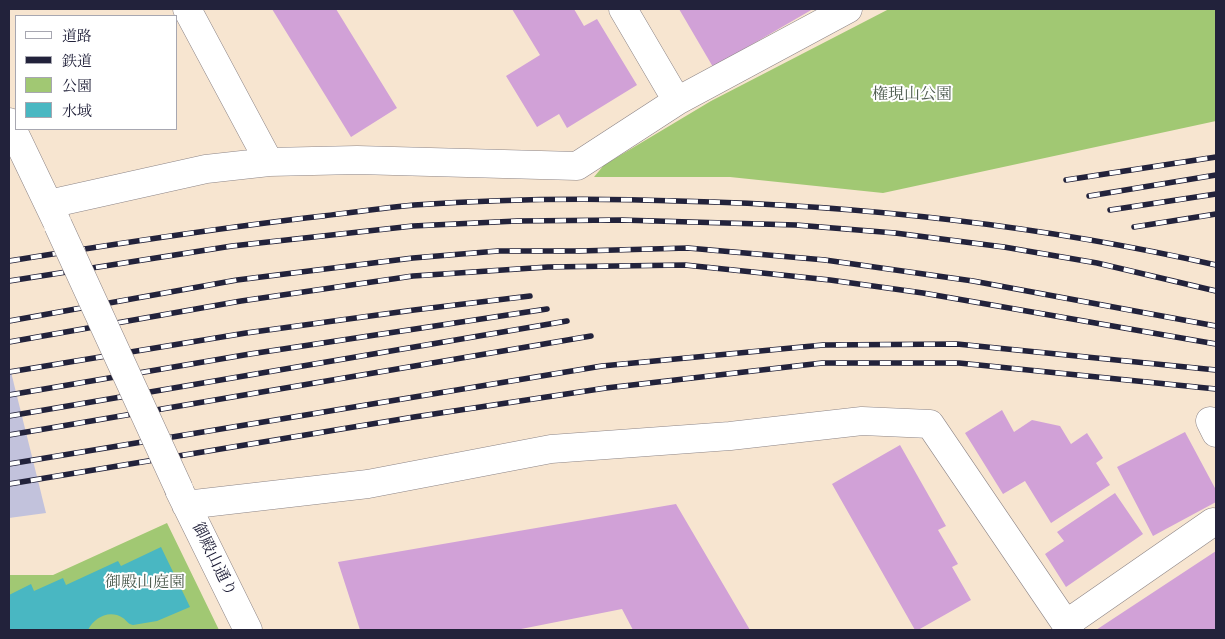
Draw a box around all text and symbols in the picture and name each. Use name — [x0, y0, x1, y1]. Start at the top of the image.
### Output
legend — [15, 15, 178, 130]
text: 道路 — [62, 27, 92, 46]
text: 鉄道 — [62, 52, 92, 71]
text: 公園 — [62, 77, 92, 96]
park label: 権現山公園 — [872, 86, 952, 106]
text: 水域 — [62, 102, 92, 121]
street label: 御殿山通り — [187, 520, 239, 600]
park label: 御殿山庭園 — [105, 574, 185, 594]

